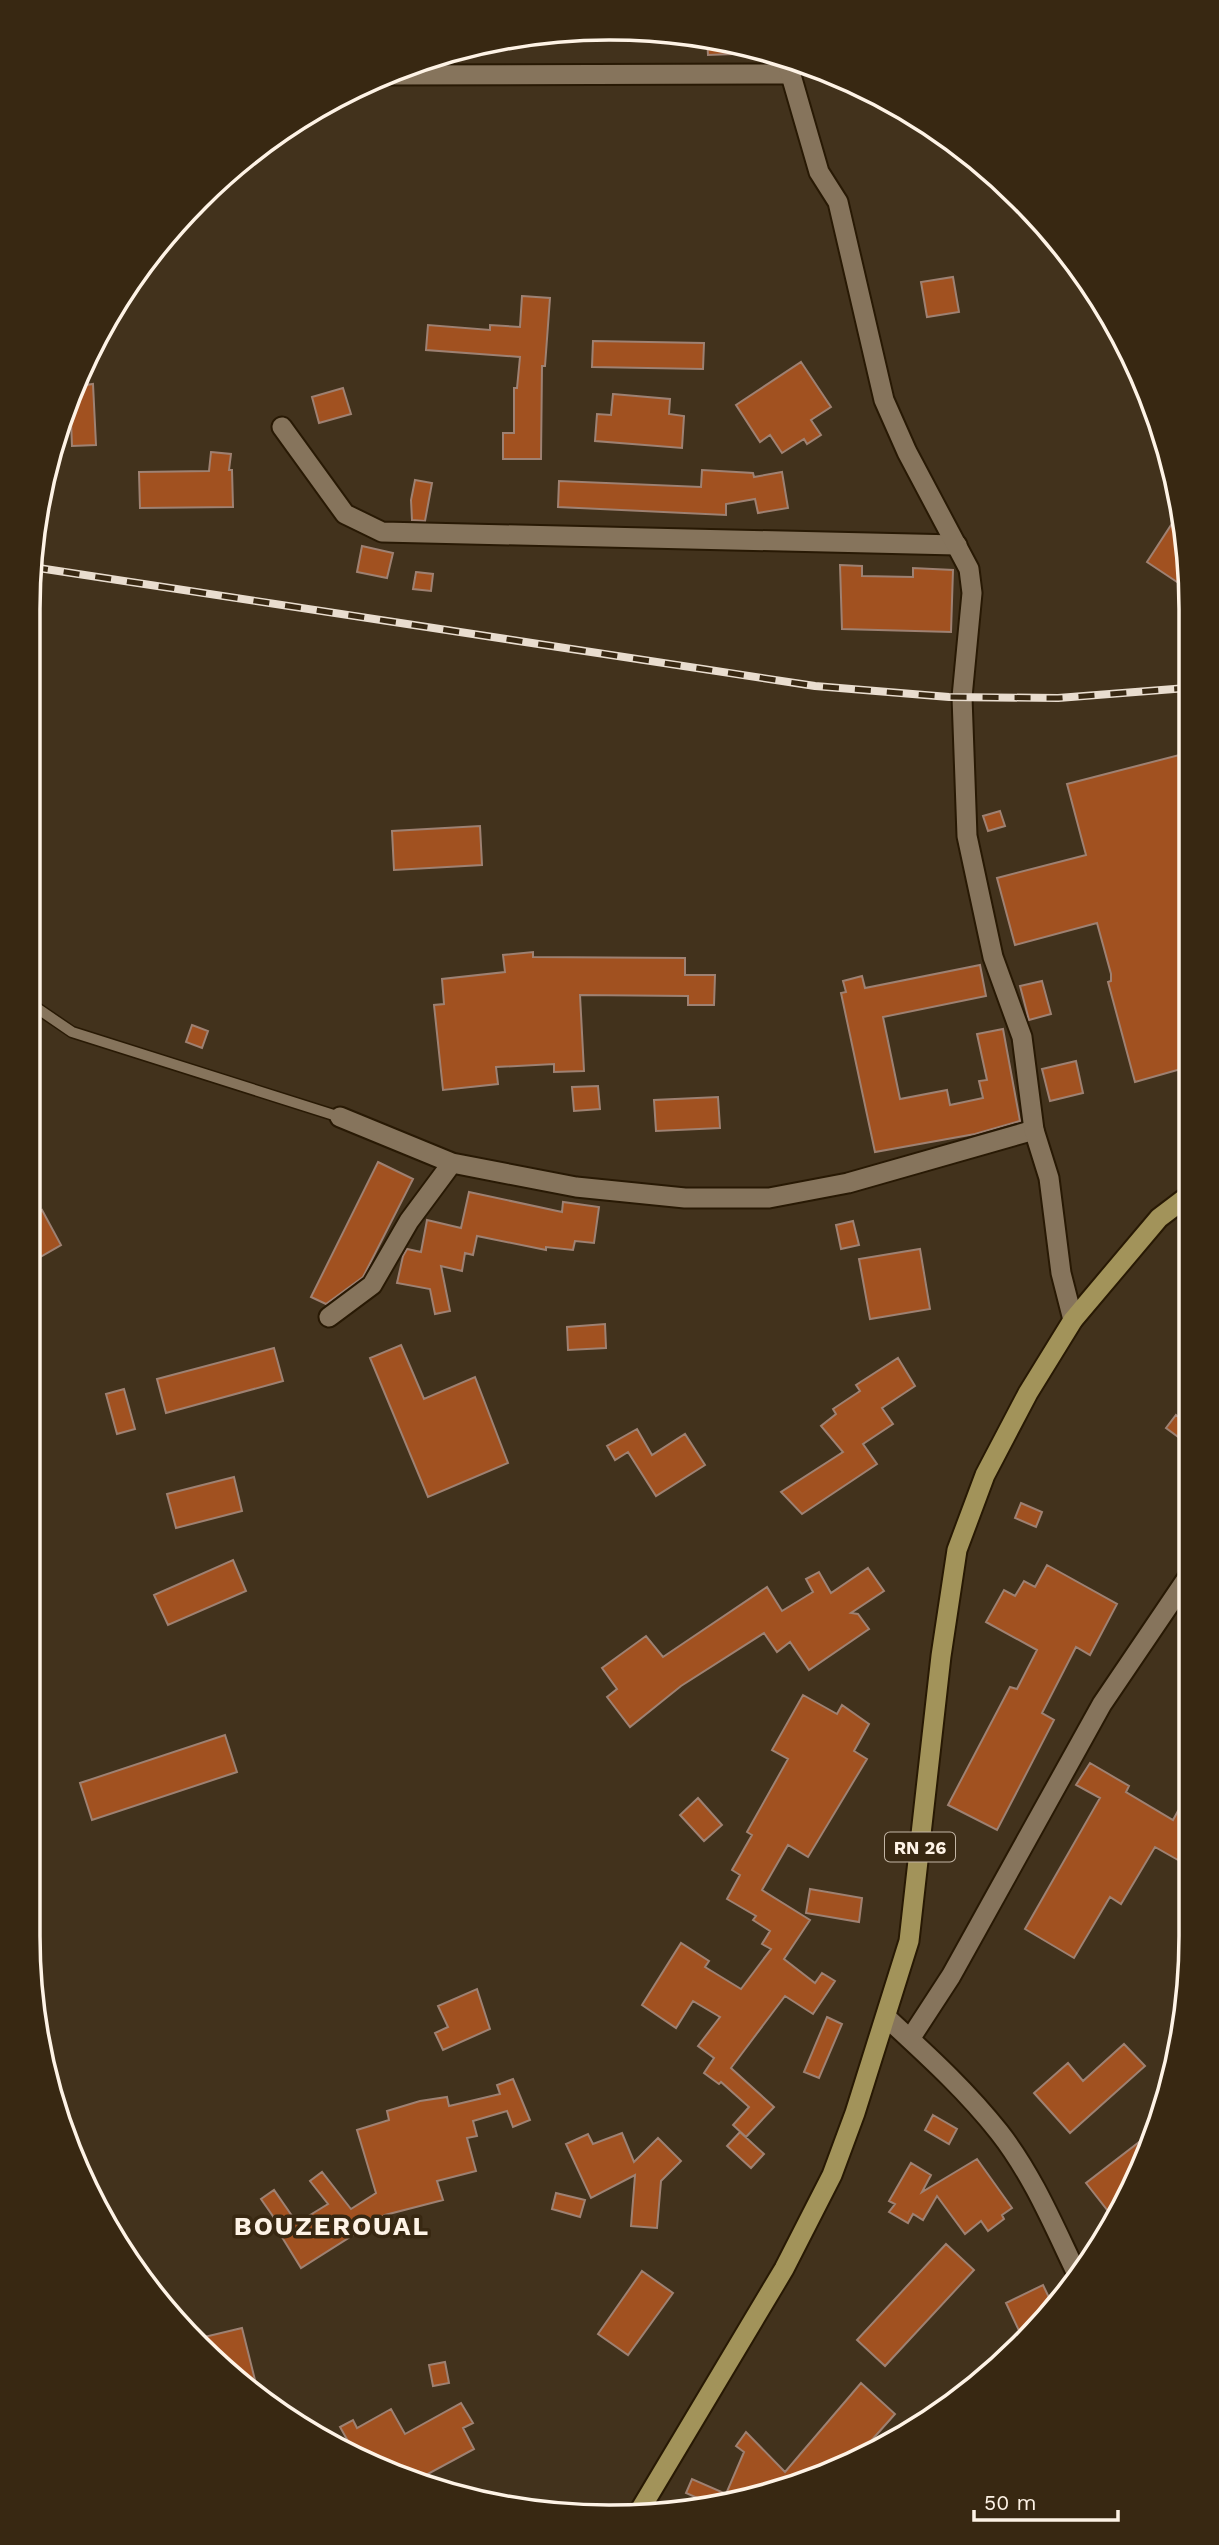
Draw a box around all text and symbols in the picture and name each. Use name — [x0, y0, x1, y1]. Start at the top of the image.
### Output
road number: RN 26 — [885, 1832, 955, 1861]
district label: BOUZEROUAL — [234, 2211, 430, 2241]
scale bar — [974, 2478, 1118, 2522]
text: 50 m — [984, 2490, 1036, 2515]

